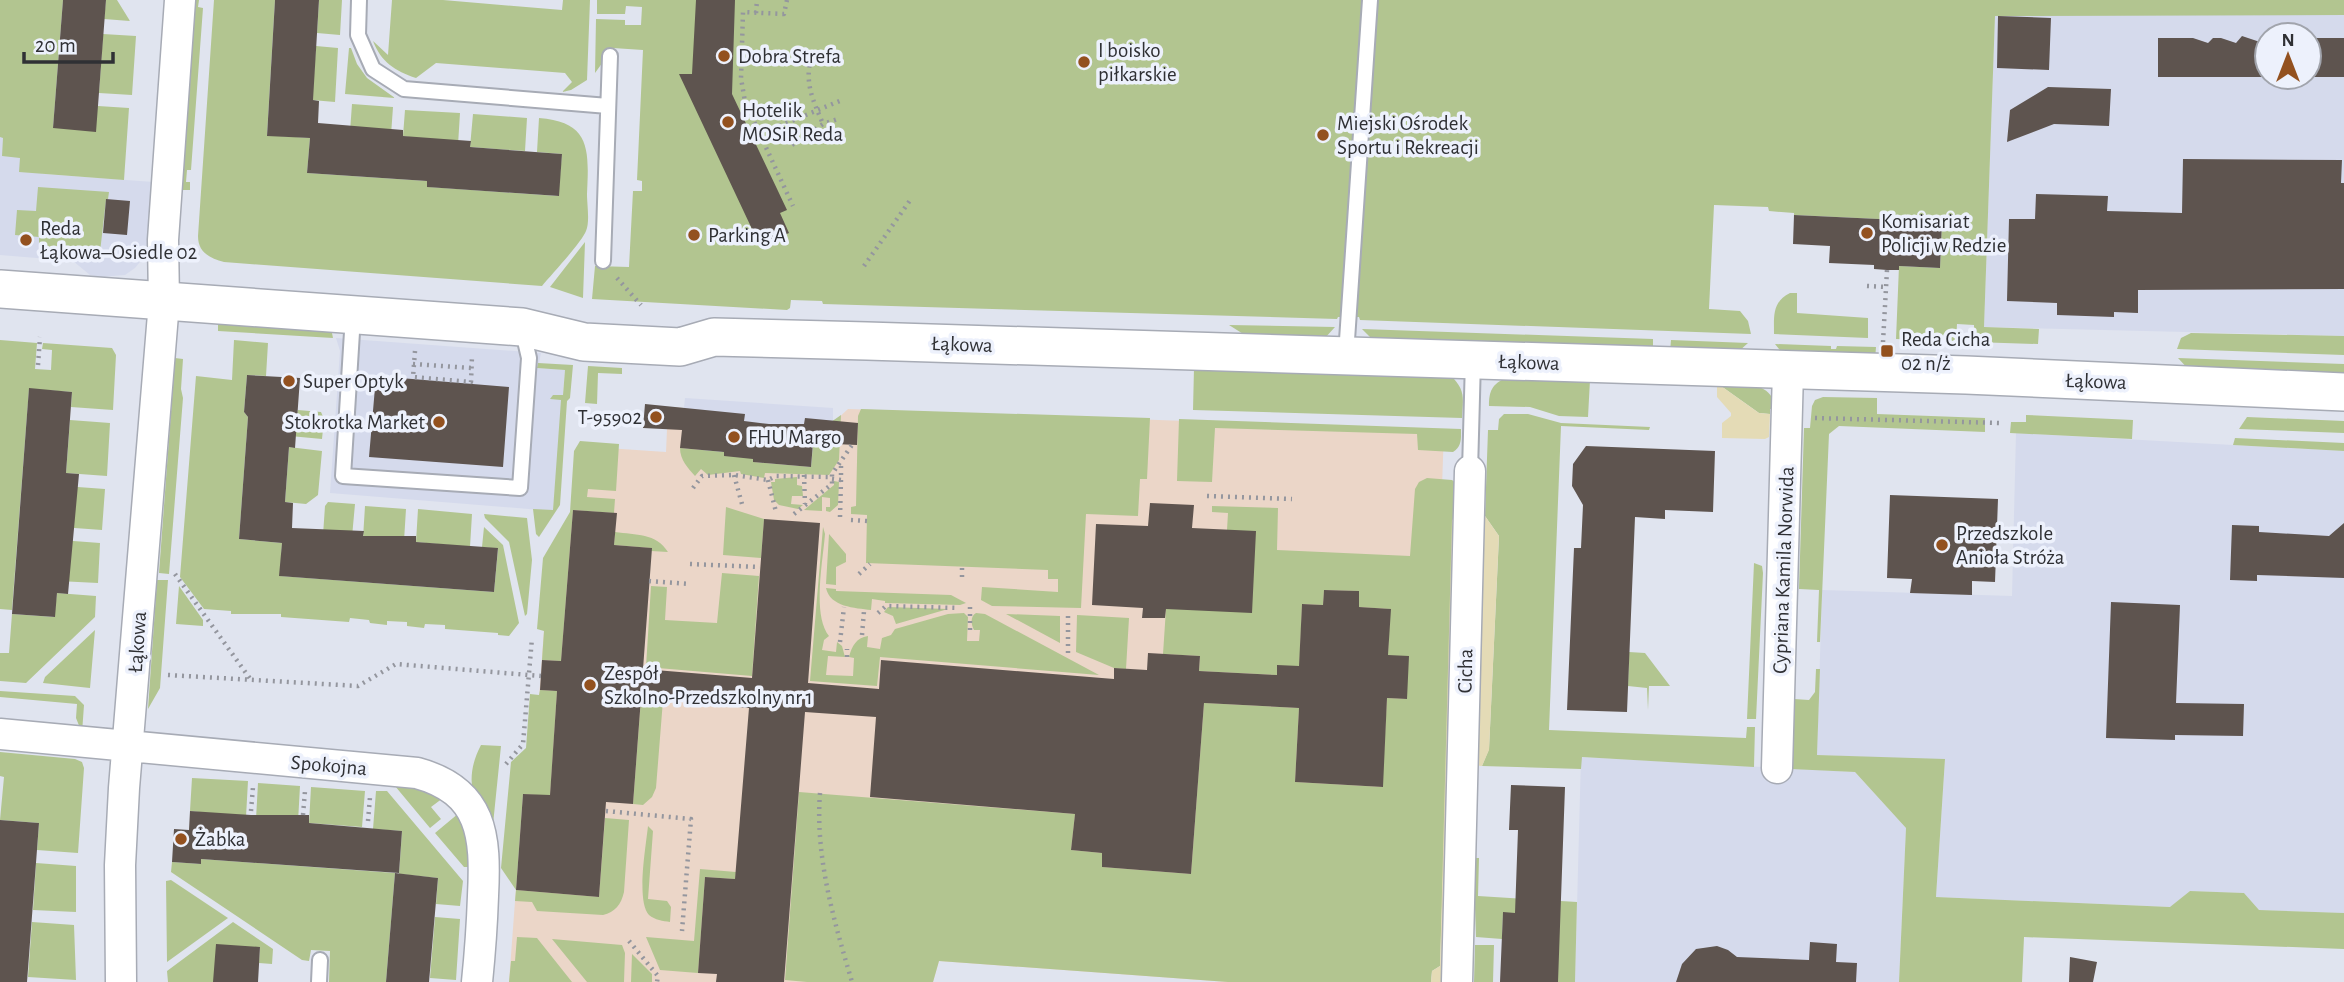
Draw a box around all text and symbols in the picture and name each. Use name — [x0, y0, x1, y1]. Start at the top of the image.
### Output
scale bar — [24, 21, 114, 65]
north arrow — [2253, 21, 2323, 91]
text: N — [2281, 31, 2295, 50]
text: 20 m — [35, 35, 76, 56]
place label: I boisko piłkarskie — [1098, 40, 1177, 85]
place label: Dobra Strefa — [738, 46, 841, 67]
marker: Dobra Strefa — [716, 48, 732, 64]
marker: I boisko piłkarskie — [1076, 54, 1092, 70]
place label: Hotelik MOSiR Reda — [742, 100, 843, 145]
place label: Miejski Ośrodek Sportu i Rekreacji — [1337, 113, 1479, 158]
marker: Hotelik MOSiR Reda — [720, 114, 736, 130]
marker: Miejski Ośrodek Sportu i Rekreacji — [1315, 127, 1331, 143]
place label: Komisariat Policji w Redzie — [1881, 211, 2006, 256]
place label: Reda Łąkowa–Osiedle 02 — [40, 218, 197, 263]
place label: Parking A — [708, 225, 786, 246]
marker: Komisariat Policji w Redzie — [1859, 225, 1875, 241]
marker: Parking A — [686, 227, 702, 243]
marker: Reda Łąkowa–Osiedle 02 — [18, 232, 34, 248]
place label: Reda Cicha 02 n/ż — [1901, 329, 1991, 374]
street label: Łąkowa — [931, 333, 993, 356]
marker: Reda Cicha 02 n/ż — [1879, 343, 1895, 359]
street label: Łąkowa — [1498, 351, 1560, 374]
street label: Łąkowa — [2065, 370, 2127, 393]
place label: Super Optyk — [303, 371, 404, 392]
marker: Super Optyk — [281, 373, 297, 389]
place label: T-95902 — [578, 407, 642, 428]
marker: T-95902 — [648, 409, 664, 425]
place label: Stokrotka Market — [284, 412, 425, 433]
marker: Stokrotka Market — [431, 414, 447, 430]
place label: FHU Margo — [748, 427, 841, 448]
marker: FHU Margo — [726, 429, 742, 445]
street label: Cypriana Kamila Norwida — [1769, 466, 1798, 674]
place label: Przedszkole Anioła Stróża — [1956, 523, 2065, 568]
marker: Przedszkole Anioła Stróża — [1934, 537, 1950, 553]
street label: Łąkowa — [125, 610, 150, 673]
street label: Cicha — [1455, 648, 1476, 694]
place label: Zespół Szkolno-Przedszkolny nr 1 — [604, 663, 813, 708]
marker: Zespół Szkolno-Przedszkolny nr 1 — [582, 677, 598, 693]
street label: Spokojna — [290, 752, 368, 779]
place label: Żabka — [195, 828, 246, 850]
marker: Żabka — [173, 831, 189, 847]

